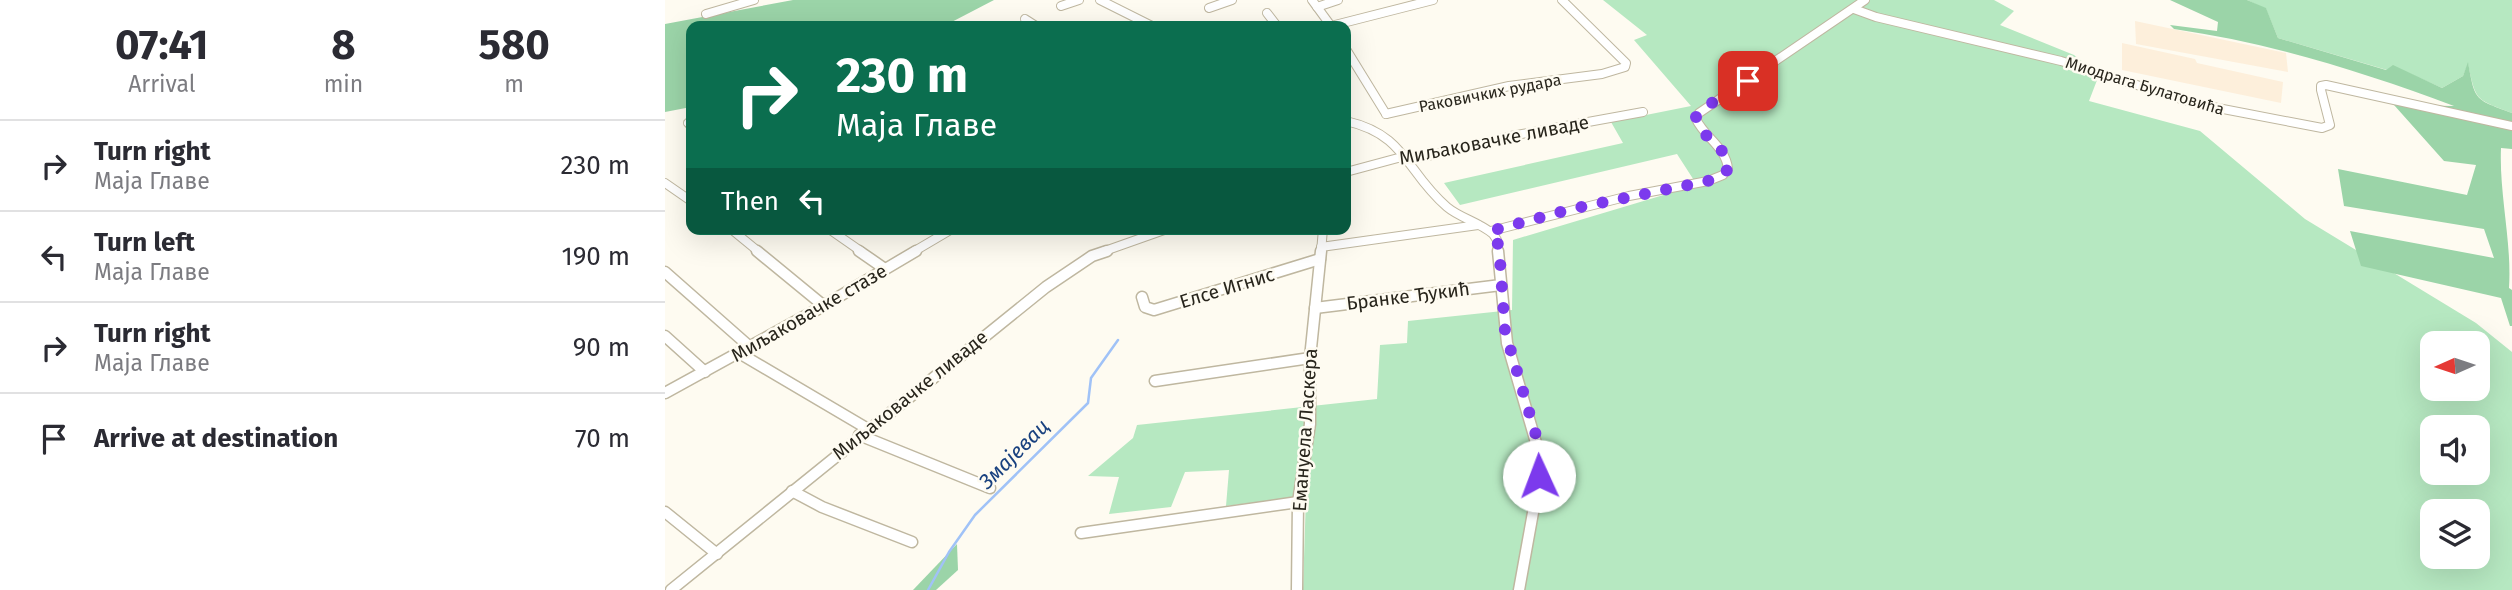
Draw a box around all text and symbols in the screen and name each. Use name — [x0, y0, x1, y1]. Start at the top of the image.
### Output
text: 07:41 — [115, 20, 209, 70]
text: 8 — [331, 20, 356, 70]
text: 580 — [478, 20, 550, 70]
text: 230 m — [836, 46, 968, 105]
icon: right — [721, 49, 812, 140]
pin — [1718, 51, 1778, 111]
street label: Миодрага Булатовића — [2063, 53, 2227, 119]
icon: arrive — [1729, 62, 1767, 100]
text: Arrival — [128, 70, 196, 98]
text: min — [324, 70, 363, 98]
text: m — [504, 70, 524, 98]
street label: Раковичких рудара — [1417, 70, 1563, 116]
text: Маја Главе — [836, 106, 997, 144]
street label: Миљаковачке ливаде — [1397, 110, 1591, 170]
text: Turn right — [94, 136, 211, 167]
icon: right — [35, 147, 73, 185]
text: 230 m — [561, 150, 630, 181]
text: Маја Главе — [94, 167, 210, 195]
icon: left — [793, 182, 831, 220]
text: Then — [721, 186, 779, 217]
text: Turn left — [94, 227, 195, 258]
icon: left — [35, 238, 73, 276]
text: 190 m — [561, 241, 630, 272]
text: Маја Главе — [94, 258, 210, 286]
street label: Миљаковачке стазе — [727, 259, 891, 367]
street label: Елсе Игнис — [1177, 263, 1277, 313]
street label: Бранке Ђукић — [1345, 277, 1471, 315]
text: Turn right — [94, 318, 211, 349]
street label: Миљаковачке ливаде — [828, 325, 992, 465]
icon: right — [35, 329, 73, 367]
north arrow — [2420, 331, 2490, 401]
map controls — [2420, 331, 2490, 569]
text: 90 m — [573, 332, 630, 363]
street label: Емануела Ласкера — [1288, 348, 1322, 512]
text: Маја Главе — [94, 349, 210, 377]
water label: Змајевац — [973, 413, 1055, 495]
button: sound — [2420, 415, 2490, 485]
icon: arrive — [35, 420, 73, 458]
text: Arrive at destination — [94, 423, 338, 454]
text: 70 m — [575, 423, 630, 454]
position arrow — [1502, 439, 1576, 513]
button: layers — [2420, 499, 2490, 569]

